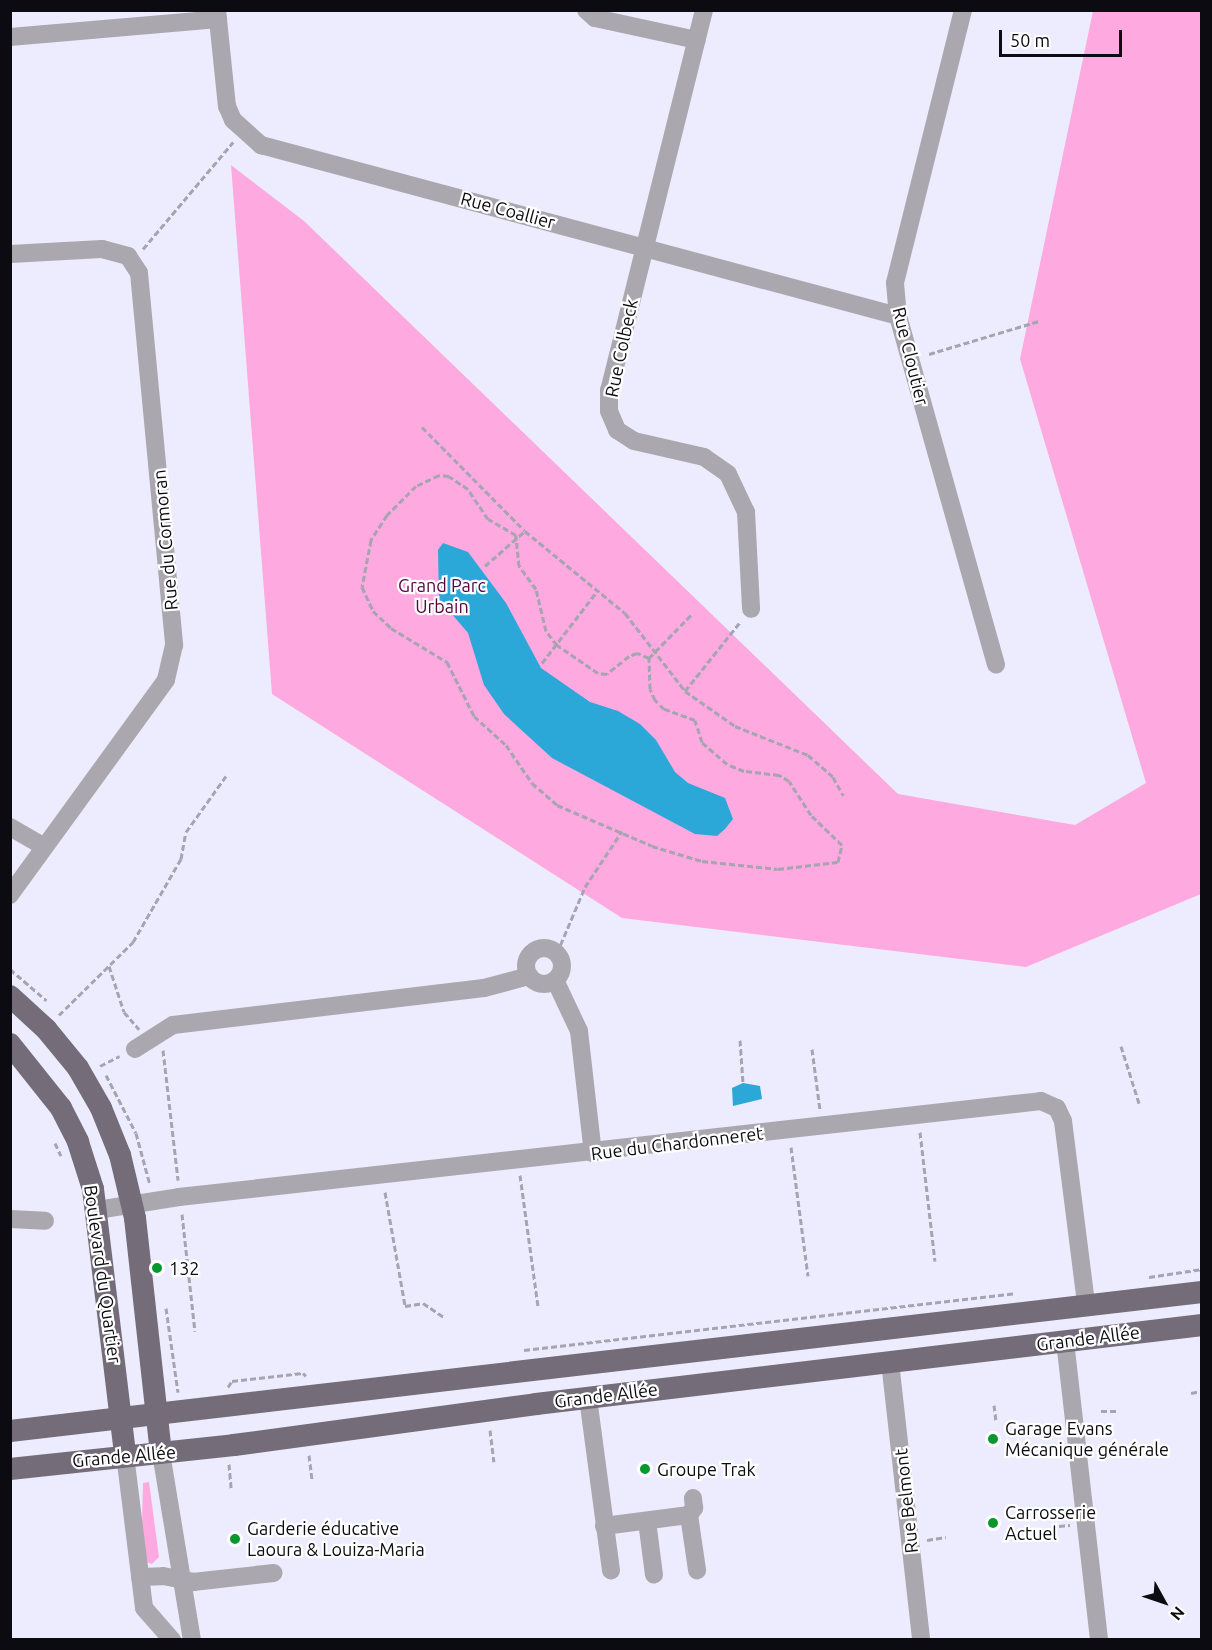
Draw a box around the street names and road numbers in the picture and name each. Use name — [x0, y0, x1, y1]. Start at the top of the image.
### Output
street label: Rue Coallier — [458, 187, 558, 233]
street label: Rue Colbeck — [600, 297, 642, 399]
street label: Rue Cloutier — [888, 305, 934, 407]
street label: Rue du Cormoran — [148, 469, 182, 611]
street label: Rue du Chardonneret — [590, 1122, 764, 1164]
street label: Boulevard du Quartier — [80, 1183, 126, 1365]
street label: Grande Allée — [1035, 1321, 1141, 1355]
street label: Grande Allée — [553, 1378, 659, 1412]
street label: Grande Allée — [71, 1441, 177, 1471]
street label: Rue Belmont — [890, 1448, 922, 1554]

